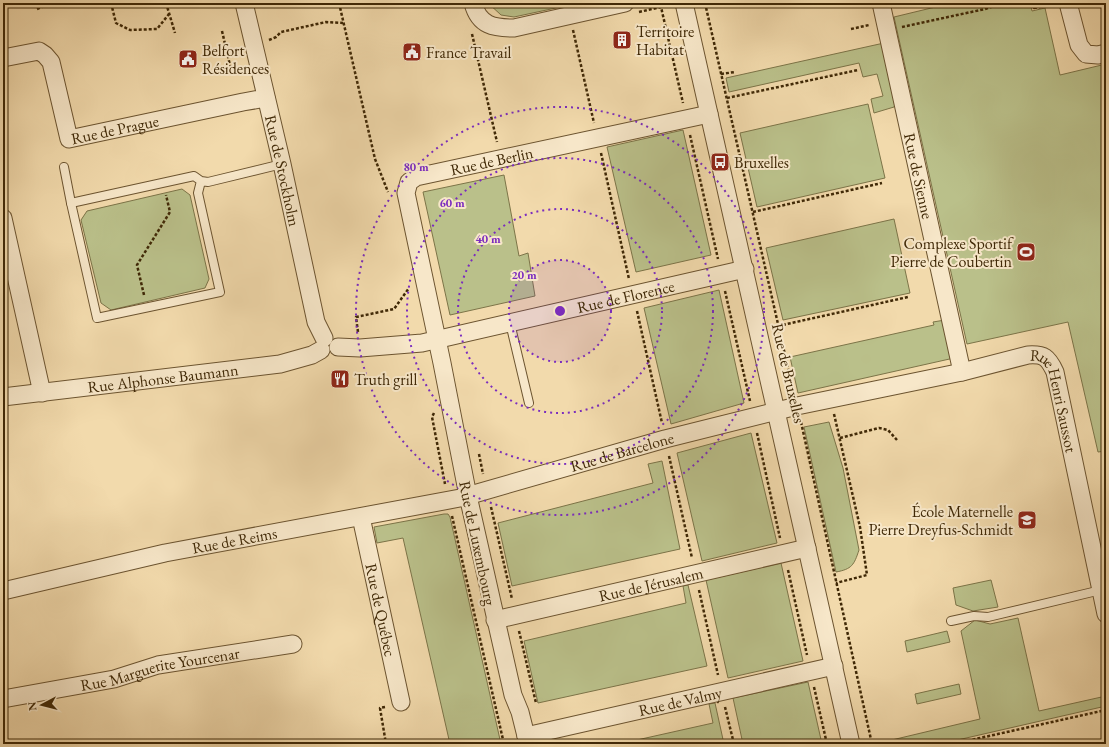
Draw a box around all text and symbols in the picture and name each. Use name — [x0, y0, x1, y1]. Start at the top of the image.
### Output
place label: Territoire Habitat — [636, 21, 694, 60]
building icon: Territoire Habitat — [611, 29, 633, 51]
place label: Belfort Résidences — [202, 40, 269, 79]
public building icon: France Travail — [401, 41, 423, 63]
place label: France Travail — [426, 42, 512, 63]
public building icon: Belfort Résidences — [177, 48, 199, 70]
street label: Rue de Prague — [69, 110, 161, 149]
street label: Rue de Stockholm — [260, 113, 305, 229]
street label: Rue de Sienne — [899, 131, 938, 221]
street label: Rue de Berlin — [448, 142, 536, 180]
bus stop icon: Bruxelles — [709, 151, 731, 173]
place label: Bruxelles — [734, 152, 789, 173]
text: 80 m — [403, 159, 429, 175]
text: 60 m — [439, 195, 465, 211]
text: 40 m — [475, 231, 501, 247]
place label: Complexe Sportif Pierre de Coubertin — [890, 233, 1014, 272]
sports icon: Complexe Sportif Pierre de Coubertin — [1015, 241, 1037, 263]
text: 20 m — [511, 267, 537, 283]
street label: Rue de Florence — [575, 276, 676, 318]
centre of rings — [553, 304, 567, 318]
street label: Rue de Bruxelles — [767, 321, 810, 425]
street label: Rue Henri Saussot — [1029, 345, 1082, 454]
street label: Rue Alphonse Baumann — [86, 359, 240, 398]
restaurant icon: Truth grill — [329, 368, 351, 390]
place label: Truth grill — [354, 369, 417, 390]
street label: Rue de Barcelone — [568, 427, 676, 477]
street label: Rue de Luxembourg — [454, 479, 501, 608]
place label: École Maternelle Pierre Dreyfus-Schmidt — [868, 501, 1013, 540]
school or university icon: École Maternelle Pierre Dreyfus-Schmidt — [1016, 509, 1038, 531]
street label: Rue de Reims — [190, 522, 279, 559]
street label: Rue de Québec — [360, 561, 401, 658]
street label: Rue de Jérusalem — [597, 562, 706, 607]
street label: Rue Marguerite Yourcenar — [79, 642, 242, 696]
street label: Rue de Valmy — [636, 682, 725, 721]
north arrow — [22, 685, 62, 725]
text: N — [25, 701, 40, 711]

